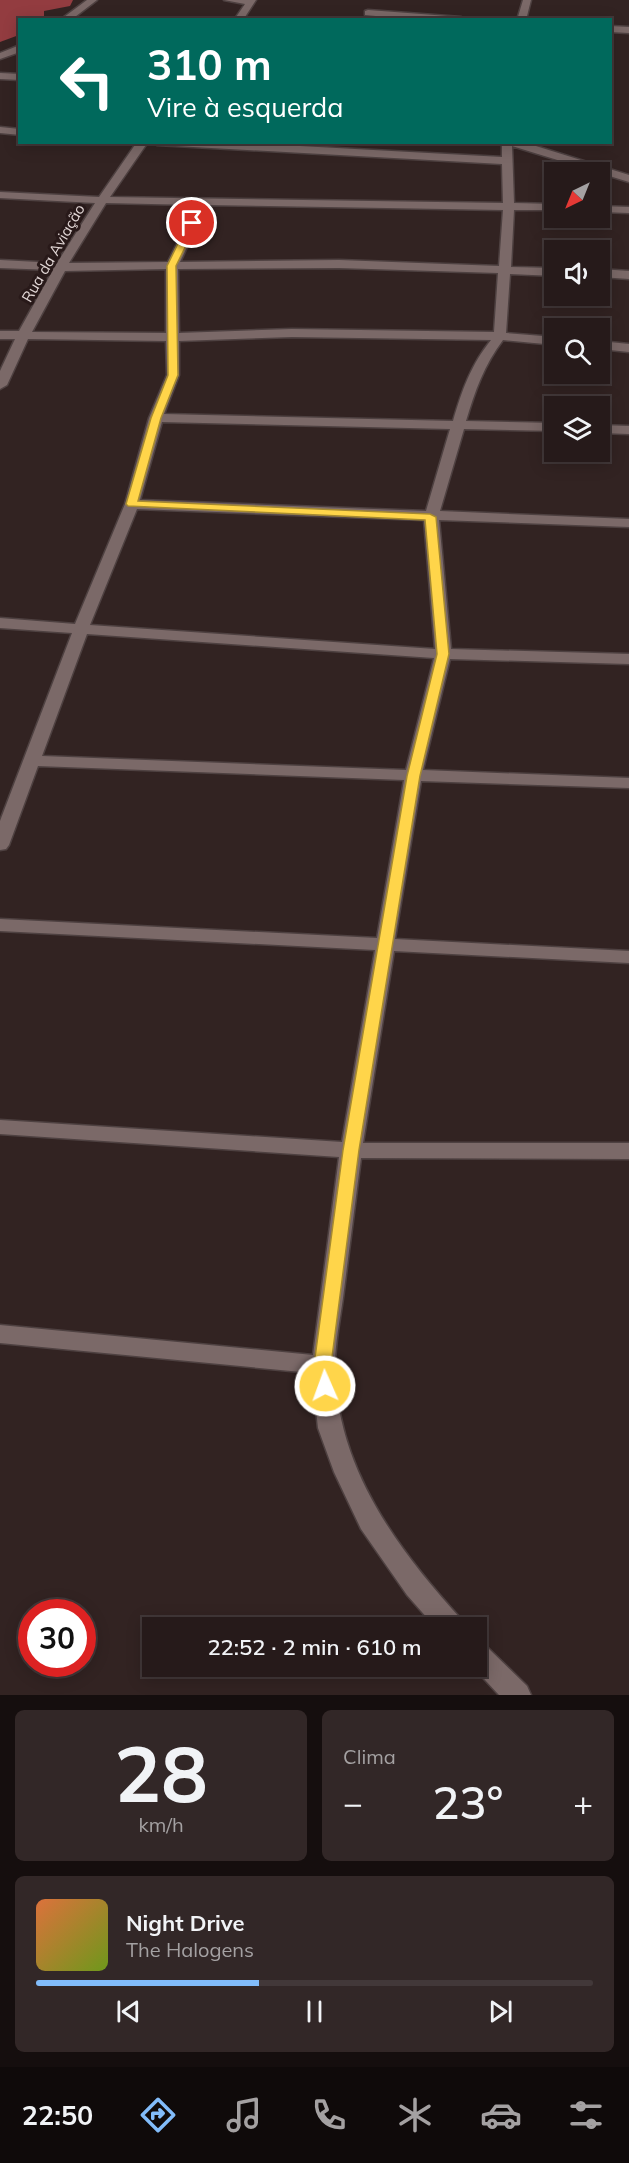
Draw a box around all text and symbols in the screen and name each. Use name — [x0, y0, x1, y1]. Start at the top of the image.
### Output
text: 310 m — [147, 38, 272, 91]
icon: left — [48, 42, 126, 120]
text: Vire à esquerda — [147, 90, 343, 124]
north arrow — [544, 162, 610, 228]
map controls — [544, 162, 610, 462]
pin — [166, 197, 217, 248]
street label: Rua da Aviação — [17, 201, 89, 305]
icon: arrive — [175, 206, 208, 239]
button: sound — [544, 240, 610, 306]
button: search — [544, 318, 610, 384]
button: layers — [544, 396, 610, 462]
position arrow — [293, 1354, 357, 1418]
speed limit sign: 30 — [18, 1599, 96, 1677]
text: 22:52 · 2 min · 610 m — [207, 1633, 422, 1661]
text: 28 — [114, 1724, 208, 1822]
text: Clima — [343, 1744, 396, 1769]
text: 23° — [433, 1774, 503, 1830]
text: − — [343, 1782, 363, 1823]
text: + — [573, 1782, 593, 1823]
text: km/h — [138, 1812, 184, 1837]
text: Night Drive — [126, 1909, 245, 1937]
text: The Halogens — [126, 1937, 254, 1962]
icon: previous — [112, 1995, 145, 2028]
icon: pause — [298, 1995, 331, 2028]
icon: next — [484, 1995, 517, 2028]
icon: directions — [137, 2094, 179, 2136]
icon: music — [223, 2094, 265, 2136]
icon: phone — [308, 2094, 350, 2136]
icon: climate — [394, 2094, 436, 2136]
icon: car — [480, 2094, 522, 2136]
icon: filters — [565, 2094, 607, 2136]
text: 22:50 — [22, 2098, 93, 2132]

